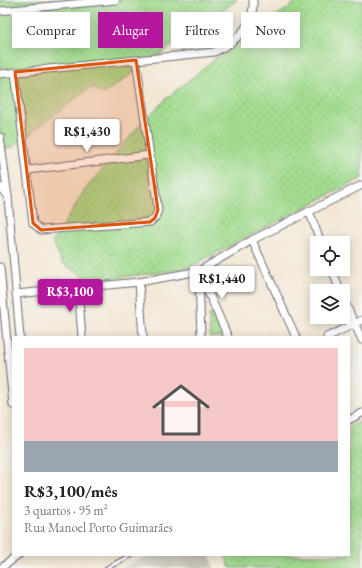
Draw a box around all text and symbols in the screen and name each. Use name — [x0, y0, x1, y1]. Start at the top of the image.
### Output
chip: Comprar — [12, 12, 90, 48]
chip: Alugar — [98, 12, 163, 48]
chip: Filtros — [171, 12, 233, 48]
chip: Novo — [241, 12, 300, 48]
pin: R$1,430 — [50, 119, 124, 153]
text: R$1,430 — [64, 123, 110, 140]
map controls — [310, 236, 350, 324]
button: locate — [310, 236, 350, 276]
pin: R$1,440 — [185, 266, 259, 300]
text: R$1,440 — [199, 270, 245, 287]
pin: R$3,100 — [33, 279, 107, 313]
text: R$3,100 — [47, 283, 93, 300]
button: layers — [310, 284, 350, 324]
icon: home — [145, 374, 217, 446]
text: R$3,100/mês — [24, 480, 118, 502]
text: 3 quartos · 95 m² — [24, 502, 108, 519]
text: Rua Manoel Porto Guimarães — [24, 519, 173, 536]

